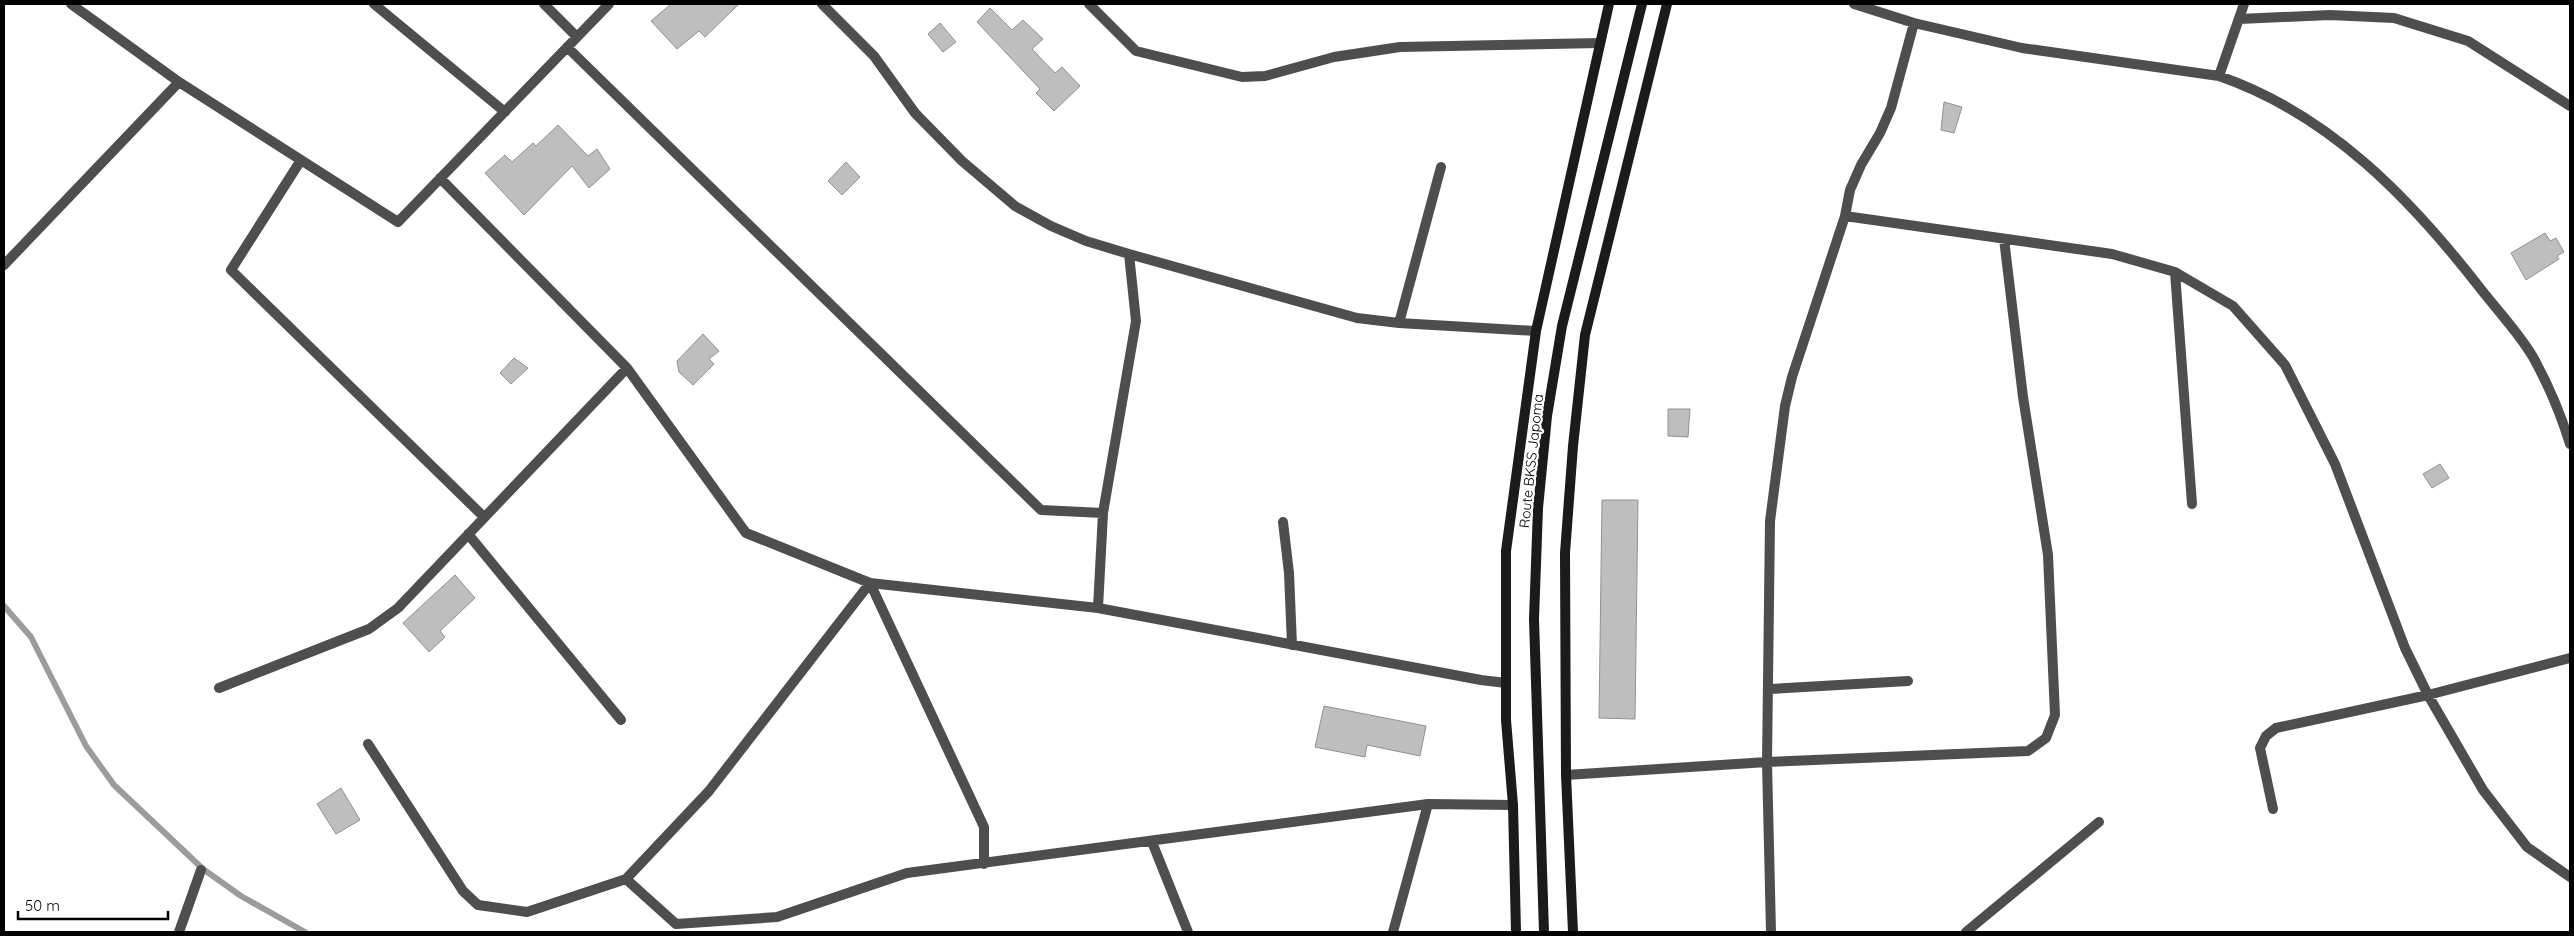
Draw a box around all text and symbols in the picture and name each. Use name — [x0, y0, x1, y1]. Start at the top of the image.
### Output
street label: Route BKSS Japoma — [1515, 393, 1547, 529]
scale bar — [18, 888, 168, 920]
text: 50 m — [25, 896, 60, 915]

